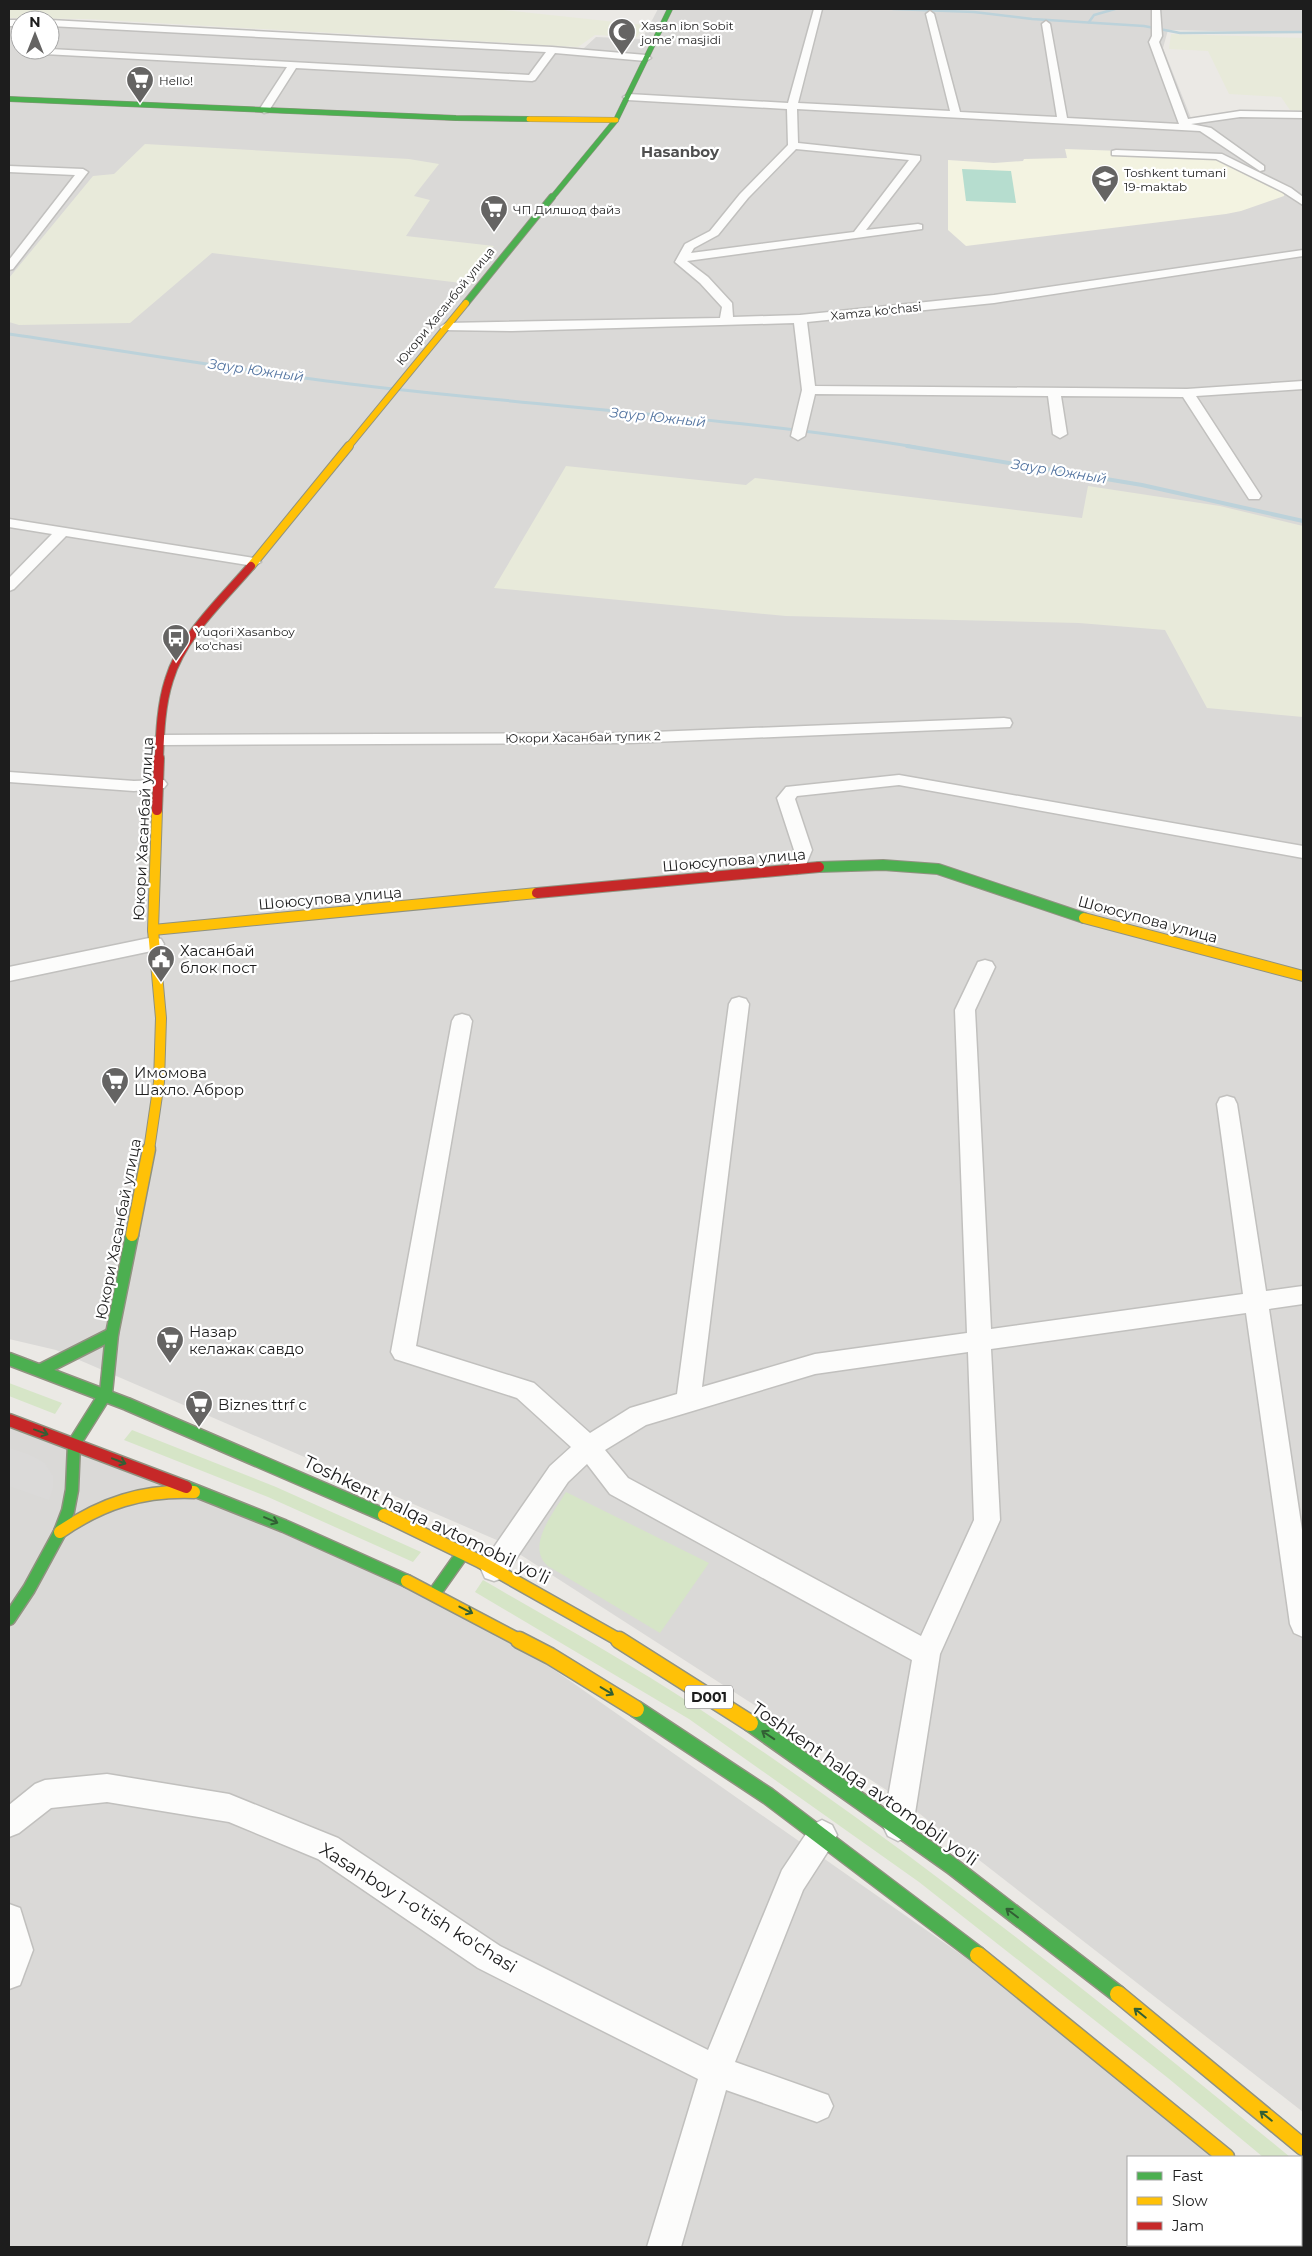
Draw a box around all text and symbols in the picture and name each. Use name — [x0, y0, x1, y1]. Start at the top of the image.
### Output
north arrow — [10, 10, 60, 60]
text: N — [29, 13, 41, 31]
mosque icon: Xasan ibn Sobit jome’ masjidi — [607, 17, 637, 56]
place label: Xasan ibn Sobit jome’ masjidi — [639, 18, 734, 47]
supermarket icon: Hello! — [125, 65, 155, 104]
place label: Hello! — [159, 73, 193, 88]
district label: Hasanboy — [641, 142, 720, 161]
school or university icon: Toshkent tumani 19-maktab — [1090, 164, 1120, 203]
place label: Toshkent tumani 19-maktab — [1124, 165, 1226, 194]
supermarket icon: ЧП Дилшод файз — [479, 194, 509, 233]
place label: ЧП Дилшод файз — [513, 202, 621, 217]
street label: Юкори Хасанбой улица — [393, 244, 497, 368]
street label: Xamza ko'chasi — [830, 299, 922, 323]
water label: Заур Южный — [206, 354, 305, 386]
water label: Заур Южный — [608, 403, 707, 431]
water label: Заур Южный — [1009, 454, 1108, 487]
bus stop icon: Yuqori Xasanboy ko'chasi — [161, 623, 191, 662]
place label: Yuqori Xasanboy ko'chasi — [195, 624, 295, 653]
street label: Юкори Хасанбай тупик 2 — [505, 728, 661, 746]
street label: Юкори Хасанбай улица — [129, 737, 157, 921]
street label: Шоюсупова улица — [661, 844, 807, 876]
street label: Шоюсупова улица — [257, 882, 403, 914]
street label: Шоюсупова улица — [1076, 891, 1220, 947]
place label: Хасанбай блок пост — [180, 941, 257, 977]
public building icon: Хасанбай блок пост — [146, 944, 176, 983]
place label: Имомова Шахло. Аброр — [134, 1063, 244, 1099]
supermarket icon: Имомова Шахло. Аброр — [100, 1066, 130, 1105]
street label: Юкори Хасанбай улица — [91, 1137, 145, 1321]
place label: Назар келажак савдо — [189, 1322, 304, 1358]
supermarket icon: Назар келажак савдо — [155, 1325, 185, 1364]
supermarket icon: Biznes ttrf c — [184, 1389, 214, 1428]
place label: Biznes ttrf c — [218, 1395, 307, 1414]
one-way arrow — [33, 1428, 48, 1437]
street label: Toshkent halqa avtomobil yo'li — [300, 1451, 554, 1589]
one-way arrow — [111, 1457, 126, 1466]
one-way arrow — [263, 1517, 278, 1526]
one-way arrow — [458, 1605, 473, 1615]
road number: D001 — [685, 1685, 733, 1708]
one-way arrow — [599, 1686, 613, 1696]
street label: Toshkent halqa avtomobil yo'li — [747, 1697, 983, 1871]
one-way arrow — [761, 1730, 775, 1740]
street label: Xasanboy 1-o'tish ko'chasi — [315, 1838, 521, 1978]
one-way arrow — [1006, 1907, 1019, 1918]
one-way arrow — [1134, 2008, 1147, 2019]
one-way arrow — [1259, 2111, 1272, 2122]
legend — [1127, 2156, 1302, 2246]
text: Fast — [1172, 2166, 1203, 2185]
text: Slow — [1172, 2191, 1208, 2210]
text: Jam — [1171, 2216, 1204, 2235]

